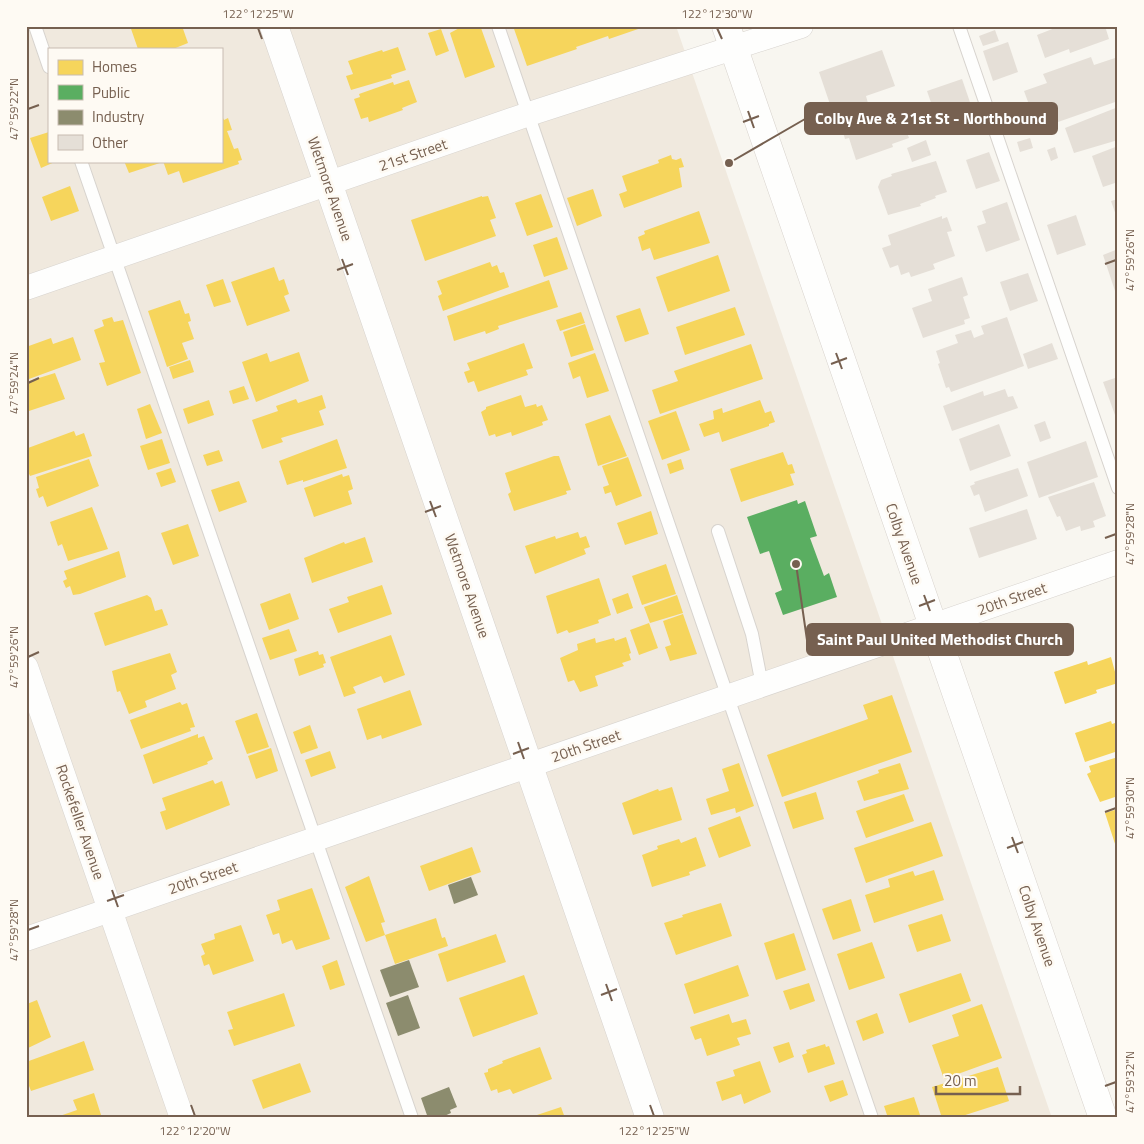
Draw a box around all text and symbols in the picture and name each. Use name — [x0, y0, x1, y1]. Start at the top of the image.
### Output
text: 122°12'25"W — [222, 4, 294, 23]
text: 122°12'30"W — [681, 4, 753, 23]
legend — [48, 48, 222, 162]
text: Homes — [92, 55, 137, 78]
text: 47°59'22"N — [4, 78, 23, 140]
text: Public — [92, 81, 130, 104]
callout: Colby Ave & 21st St - Northbound — [805, 103, 1057, 134]
text: Industry — [92, 105, 144, 128]
text: Colby Ave & 21st St - Northbound — [815, 106, 1047, 130]
text: Other — [92, 131, 128, 154]
street label: 21st Street — [376, 132, 451, 177]
street label: Wetmore Avenue — [302, 134, 359, 244]
text: 47°59'26"N — [1120, 229, 1139, 291]
text: 47°59'24"N — [4, 352, 23, 414]
street label: Colby Avenue — [880, 500, 929, 588]
text: 47°59'28"N — [1120, 503, 1139, 565]
street label: Wetmore Avenue — [439, 531, 496, 641]
street label: 20th Street — [974, 576, 1050, 621]
callout: Saint Paul United Methodist Church — [807, 624, 1073, 655]
text: 47°59'26"N — [4, 626, 23, 688]
text: Saint Paul United Methodist Church — [817, 627, 1063, 651]
street label: 20th Street — [548, 723, 624, 768]
street label: Rockefeller Avenue — [50, 761, 111, 883]
text: 47°59'30"N — [1120, 777, 1139, 839]
street label: 20th Street — [165, 855, 241, 900]
street label: Colby Avenue — [1013, 882, 1062, 970]
text: 47°59'28"N — [4, 899, 23, 961]
text: 47°59'32"N — [1120, 1051, 1139, 1113]
scale bar — [936, 1064, 1020, 1096]
text: 20 m — [944, 1069, 977, 1092]
text: 122°12'20"W — [159, 1121, 231, 1140]
text: 122°12'25"W — [618, 1121, 690, 1140]

